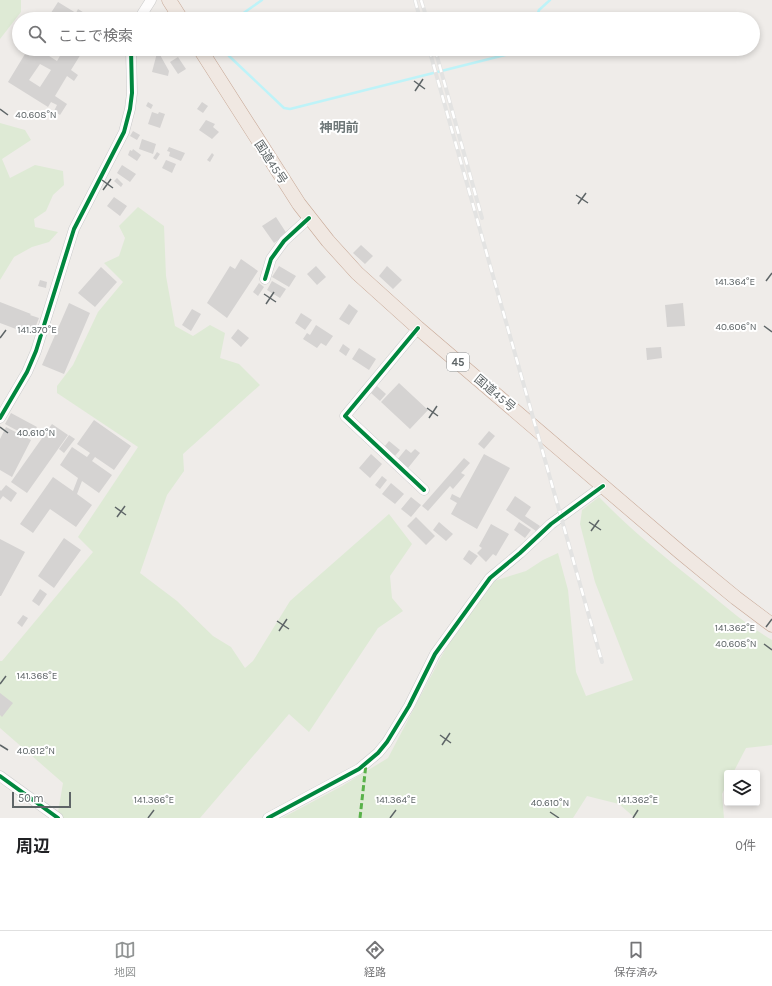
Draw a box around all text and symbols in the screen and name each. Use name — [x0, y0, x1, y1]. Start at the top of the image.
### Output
search box — [12, 12, 760, 56]
icon: search — [26, 23, 48, 45]
text: ここで検索 — [58, 27, 133, 45]
text: 40.608°N — [15, 109, 57, 121]
district label: 神明前 — [319, 120, 359, 135]
street label: 国道45号 — [252, 137, 290, 187]
text: 141.364°E — [715, 276, 755, 288]
text: 40.606°N — [716, 321, 756, 333]
text: 141.370°E — [17, 324, 57, 336]
road number: 45 — [447, 353, 469, 371]
street label: 国道45号 — [472, 372, 518, 414]
text: 40.610°N — [17, 427, 55, 439]
text: 141.362°E — [715, 622, 755, 634]
text: 40.608°N — [715, 638, 757, 650]
text: 141.368°E — [17, 670, 57, 682]
text: 40.612°N — [17, 745, 55, 757]
map controls — [724, 770, 760, 806]
button: layers — [724, 770, 760, 806]
scale bar — [12, 790, 71, 809]
text: 50 m — [18, 792, 44, 805]
text: 141.366°E — [134, 794, 174, 806]
text: 141.364°E — [376, 794, 416, 806]
text: 141.362°E — [618, 794, 658, 806]
text: 40.610°N — [531, 797, 569, 809]
text: 周辺 — [16, 836, 50, 856]
text: 0件 — [735, 838, 756, 853]
tab: 地図 — [114, 939, 136, 979]
tab: 経路 — [364, 939, 386, 979]
tab: 保存済み — [614, 939, 658, 979]

